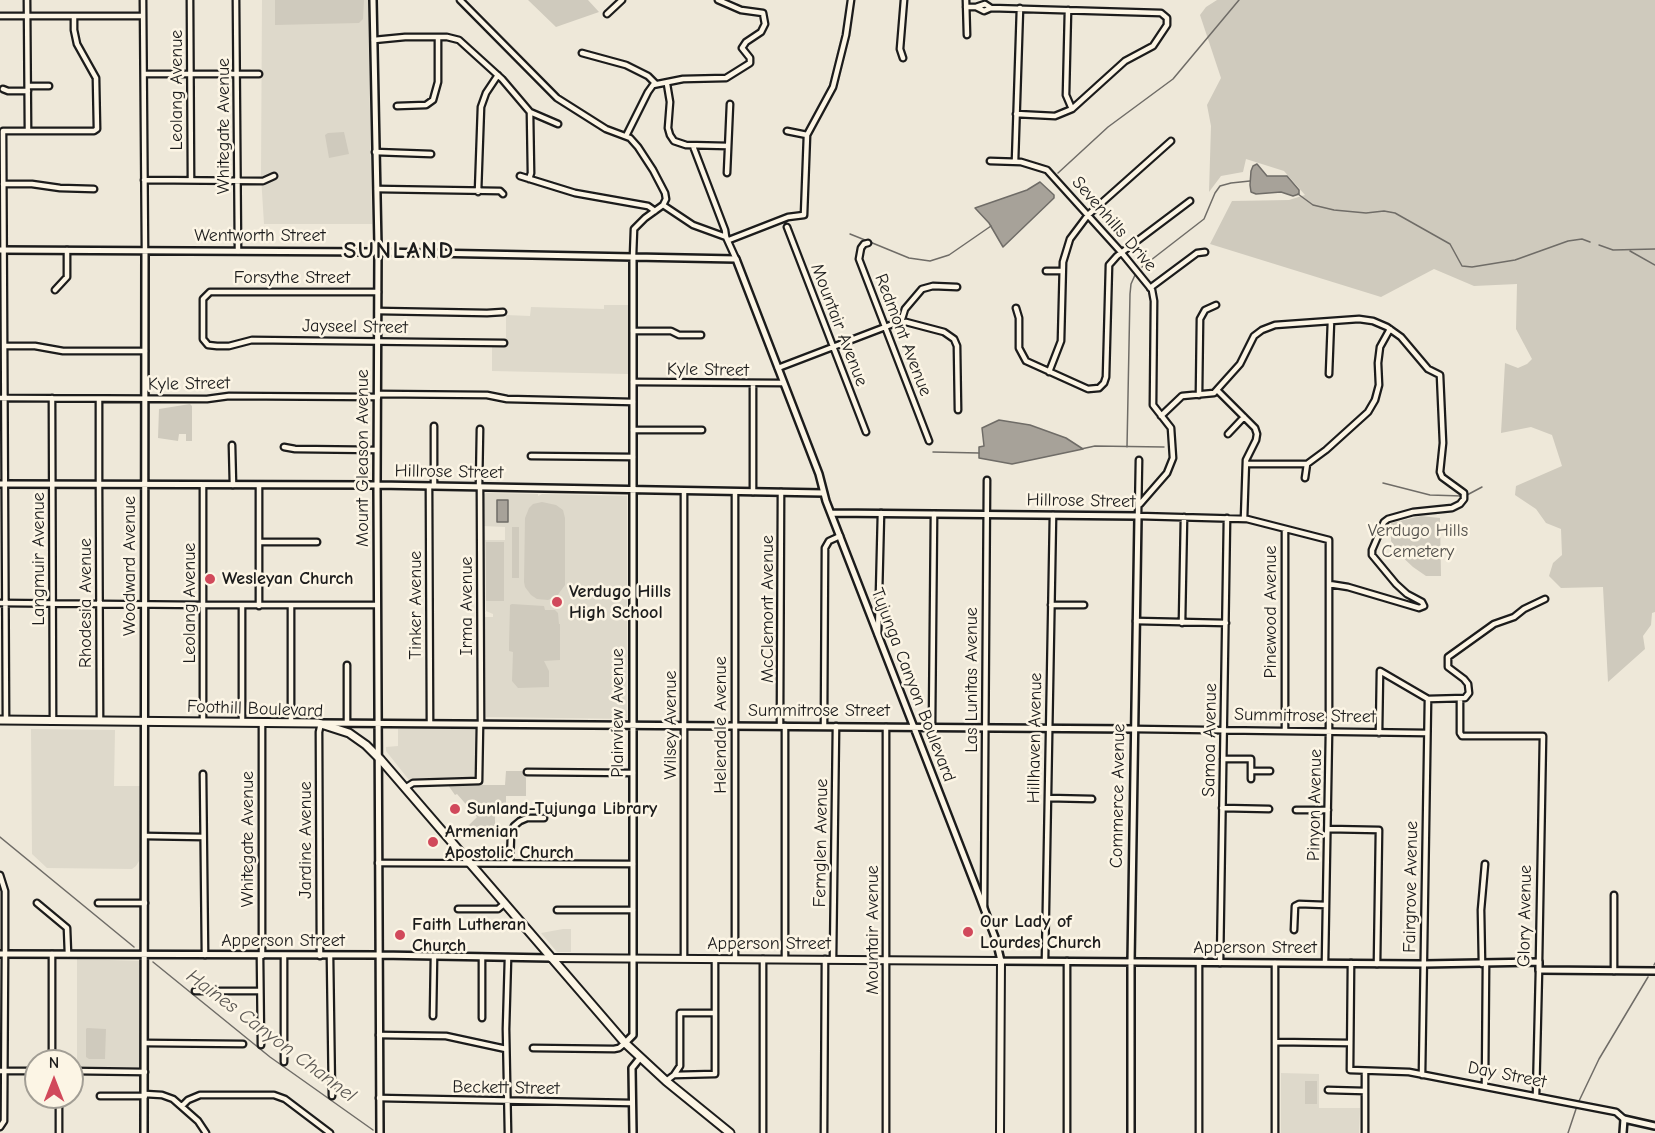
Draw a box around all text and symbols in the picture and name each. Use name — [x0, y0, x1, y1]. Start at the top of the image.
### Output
street label: Leolang Avenue — [166, 30, 188, 150]
street label: Whitegate Avenue — [213, 58, 235, 194]
street label: Sevenhills Drive — [1067, 172, 1161, 276]
street label: Wentworth Street — [194, 225, 326, 247]
district label: SUNLAND — [343, 237, 455, 265]
street label: Mountair Avenue — [806, 261, 872, 389]
street label: Forsythe Street — [234, 267, 350, 289]
street label: Redmont Avenue — [870, 271, 936, 399]
street label: Jayseel Street — [302, 315, 408, 339]
street label: Kyle Street — [667, 358, 749, 382]
street label: Mount Gleason Avenue — [352, 369, 374, 547]
street label: Kyle Street — [148, 372, 230, 396]
street label: Hillrose Street — [394, 460, 504, 484]
street label: Hillrose Street — [1026, 489, 1136, 513]
street label: Langmuir Avenue — [28, 492, 50, 626]
street label: Woodward Avenue — [119, 496, 141, 636]
park label: Verdugo Hills Cemetery — [1368, 520, 1468, 562]
street label: McClemont Avenue — [757, 535, 779, 683]
street label: Rhodesia Avenue — [75, 538, 97, 668]
street label: Leolang Avenue — [179, 543, 201, 663]
street label: Pinewood Avenue — [1260, 546, 1282, 678]
street label: Tinker Avenue — [405, 551, 427, 659]
street label: Irma Avenue — [456, 556, 478, 656]
place label: Wesleyan Church — [222, 568, 354, 590]
marker: Wesleyan Church — [203, 572, 217, 586]
place label: Verdugo Hills High School — [569, 581, 671, 624]
street label: Tujunga Canyon Boulevard — [866, 585, 960, 785]
marker: Verdugo Hills High School — [550, 595, 564, 609]
street label: Las Lunitas Avenue — [961, 607, 983, 753]
street label: Plainview Avenue — [607, 648, 629, 778]
street label: Helendale Avenue — [710, 656, 732, 794]
street label: Wilsey Avenue — [660, 671, 682, 779]
street label: Hillhaven Avenue — [1023, 672, 1047, 804]
street label: Samoa Avenue — [1198, 683, 1222, 797]
street label: Foothill Boulevard — [186, 696, 324, 722]
street label: Summitrose Street — [748, 700, 890, 722]
street label: Summitrose Street — [1234, 704, 1376, 728]
street label: Commerce Avenue — [1106, 724, 1130, 868]
street label: Pinyon Avenue — [1303, 749, 1327, 861]
street label: Whitegate Avenue — [237, 771, 259, 907]
street label: Fernglen Avenue — [809, 778, 833, 908]
street label: Jardine Avenue — [295, 781, 317, 899]
place label: Sunland-Tujunga Library — [467, 798, 657, 820]
marker: Sunland-Tujunga Library — [448, 802, 462, 816]
place label: Armenian Apostolic Church — [445, 821, 574, 864]
street label: Fairgrove Avenue — [1399, 821, 1423, 953]
marker: Armenian Apostolic Church — [426, 835, 440, 849]
street label: Mountair Avenue — [862, 865, 884, 995]
street label: Glory Avenue — [1513, 865, 1537, 967]
place label: Our Lady of Lourdes Church — [980, 911, 1101, 954]
place label: Faith Lutheran Church — [412, 914, 526, 956]
marker: Our Lady of Lourdes Church — [961, 925, 975, 939]
marker: Faith Lutheran Church — [393, 928, 407, 942]
street label: Apperson Street — [221, 930, 345, 952]
street label: Apperson Street — [707, 933, 831, 955]
street label: Apperson Street — [1193, 937, 1317, 959]
water label: Haines Canyon Channel — [181, 964, 361, 1108]
north arrow — [24, 1049, 84, 1109]
text: N — [49, 1054, 59, 1072]
street label: Day Street — [1466, 1057, 1548, 1093]
street label: Beckett Street — [452, 1076, 560, 1100]

